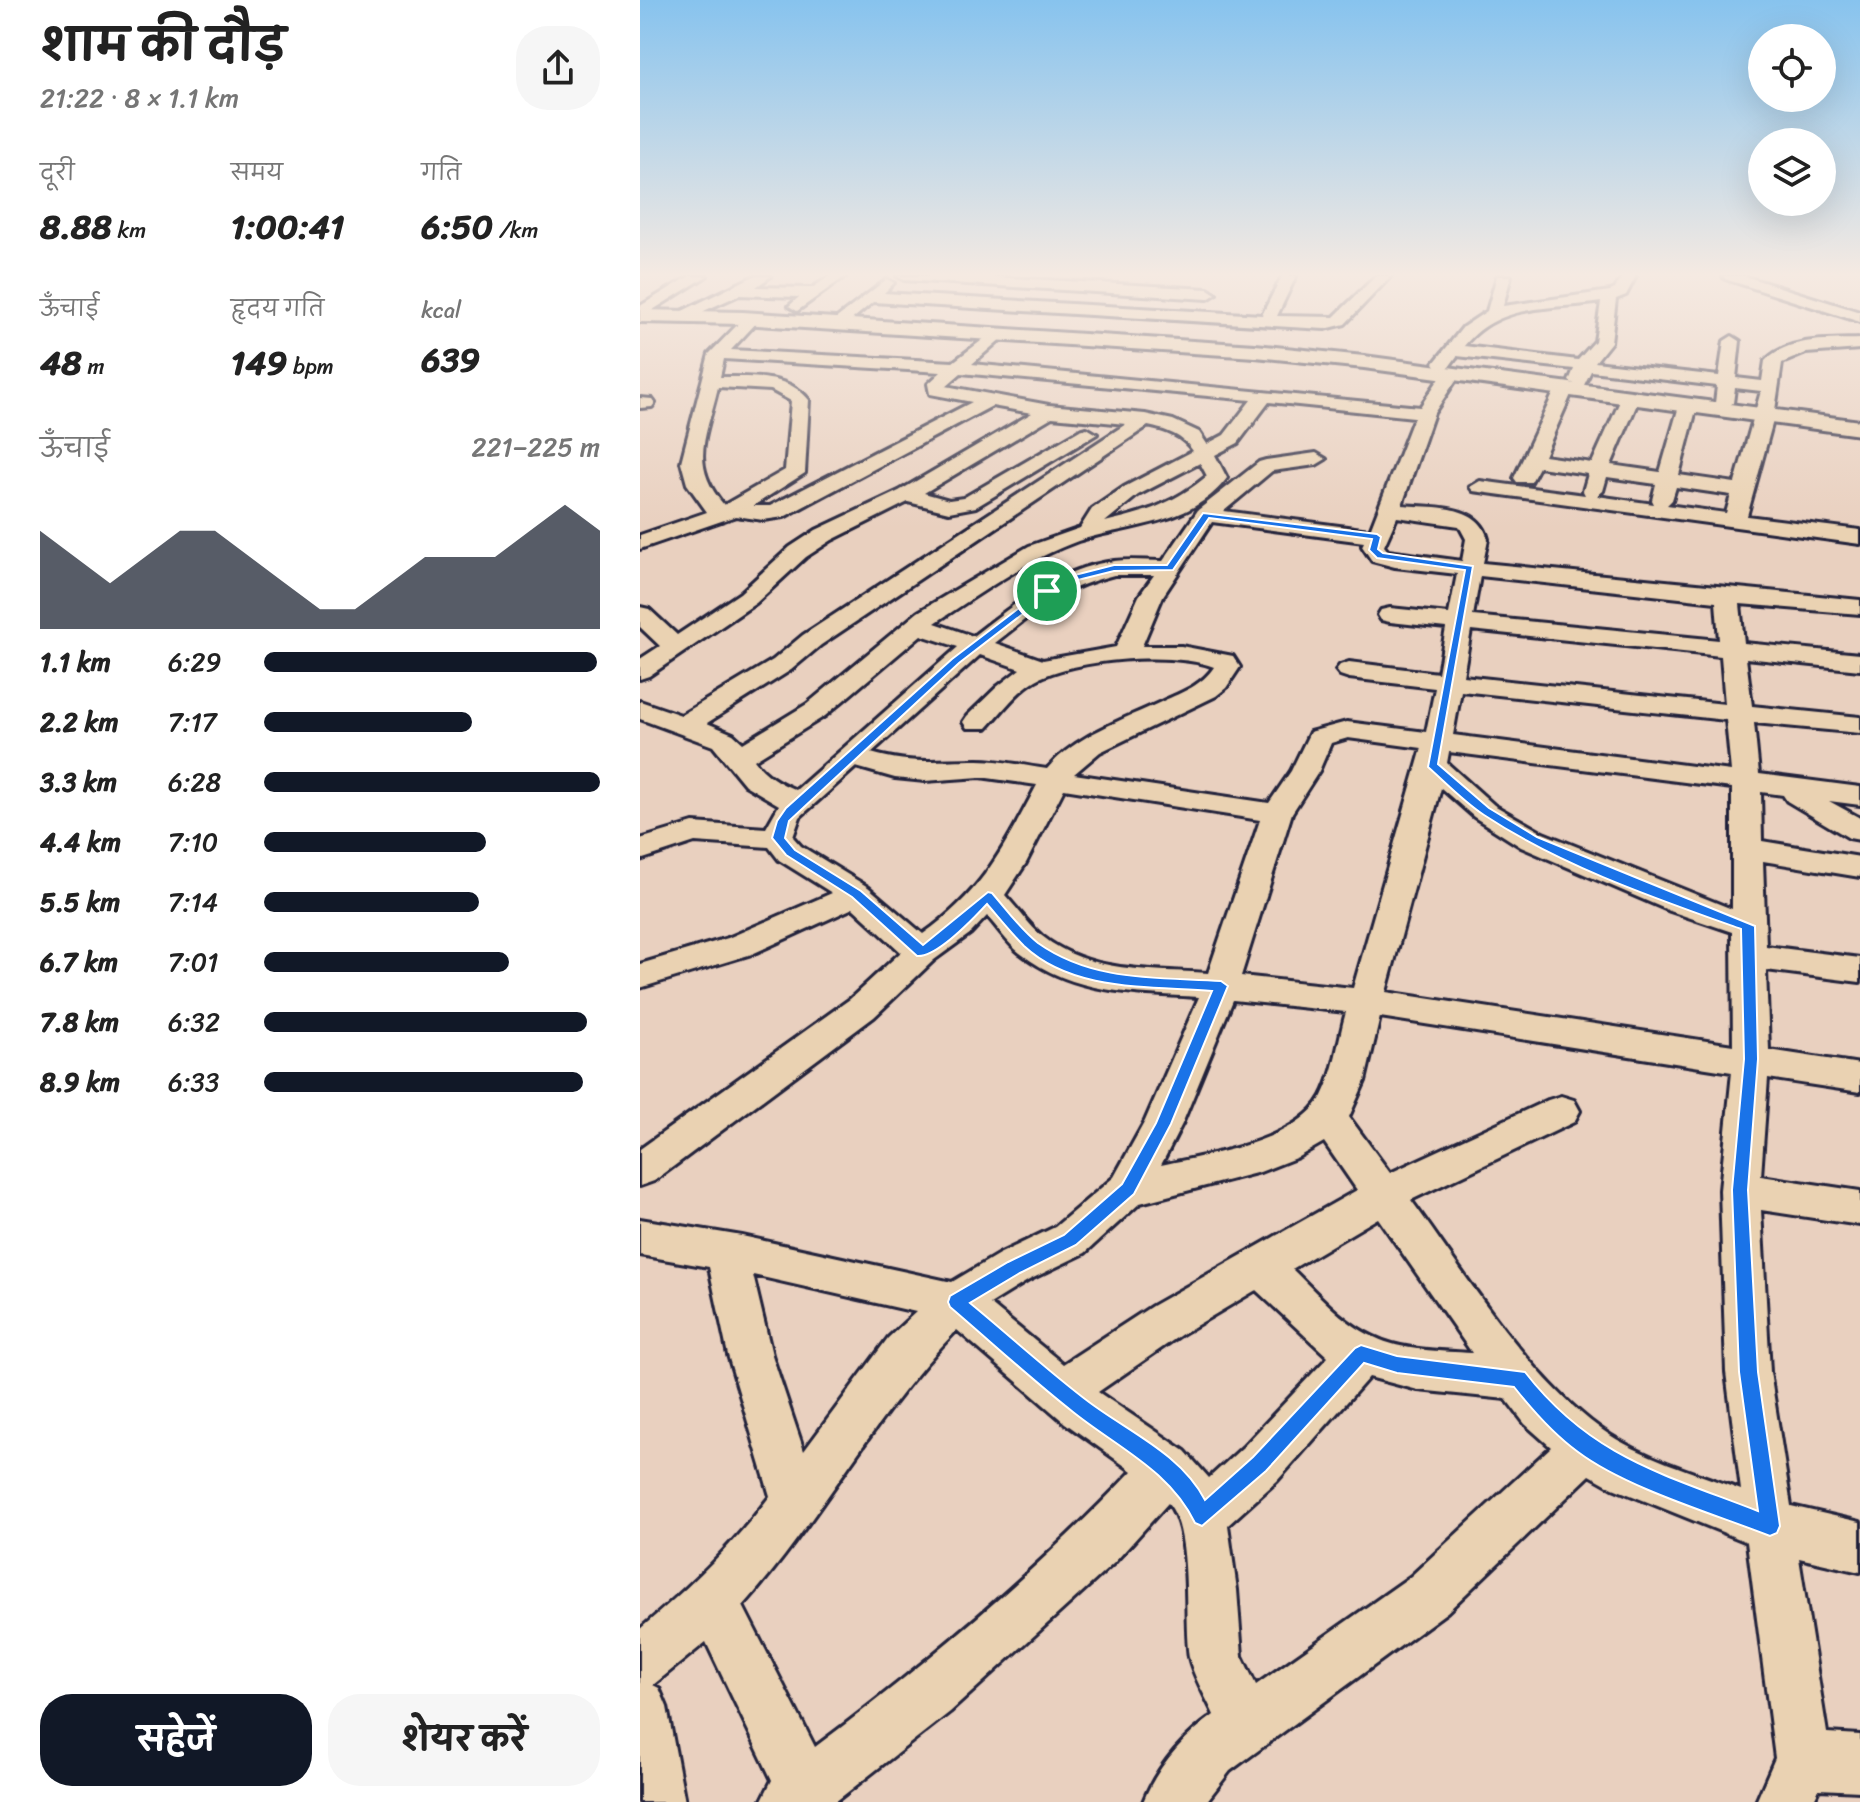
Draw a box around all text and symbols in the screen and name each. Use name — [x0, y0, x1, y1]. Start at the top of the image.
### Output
text: शाम की दौड़ — [40, 6, 286, 84]
map controls — [1748, 24, 1836, 216]
button: locate — [1748, 24, 1836, 112]
button: share — [516, 26, 600, 110]
text: 21:22 · 8 × 1.1 km — [40, 75, 239, 121]
button: layers — [1748, 128, 1836, 216]
text: दूरी — [40, 153, 75, 192]
text: समय — [231, 153, 283, 192]
text: गति — [421, 153, 461, 192]
text: 8.88 — [40, 197, 112, 257]
text: 1:00:41 — [231, 197, 345, 257]
text: 6:50 — [421, 197, 493, 257]
text: km — [112, 211, 146, 250]
text: /km — [493, 211, 538, 250]
text: ऊँचाई — [40, 289, 99, 328]
text: हृदय गति — [231, 289, 324, 328]
text: kcal — [421, 291, 461, 330]
text: 639 — [421, 330, 480, 390]
text: 48 — [40, 333, 82, 393]
text: 149 — [231, 333, 287, 393]
text: m — [82, 347, 104, 386]
text: bpm — [287, 347, 334, 386]
text: 221–225 m — [471, 424, 600, 470]
text: ऊँचाई — [40, 425, 110, 471]
pin — [1013, 557, 1081, 625]
icon: arrive — [1025, 569, 1069, 613]
text: 1.1 km — [40, 639, 111, 685]
text: 6:29 — [168, 639, 222, 685]
text: 2.2 km — [40, 699, 118, 745]
text: 7:17 — [168, 699, 217, 745]
text: 3.3 km — [40, 759, 117, 805]
text: 6:28 — [168, 759, 221, 805]
text: 4.4 km — [40, 819, 121, 865]
text: 7:10 — [168, 819, 218, 865]
text: 5.5 km — [40, 879, 120, 925]
text: 7:14 — [168, 879, 218, 925]
text: 6.7 km — [40, 939, 118, 985]
text: 7:01 — [168, 939, 218, 985]
text: 7.8 km — [40, 999, 119, 1045]
text: 6:32 — [168, 999, 220, 1045]
text: 8.9 km — [40, 1059, 120, 1105]
text: 6:33 — [168, 1059, 219, 1105]
button: सहेजें — [40, 1694, 312, 1786]
button: शेयर करें — [328, 1694, 600, 1786]

